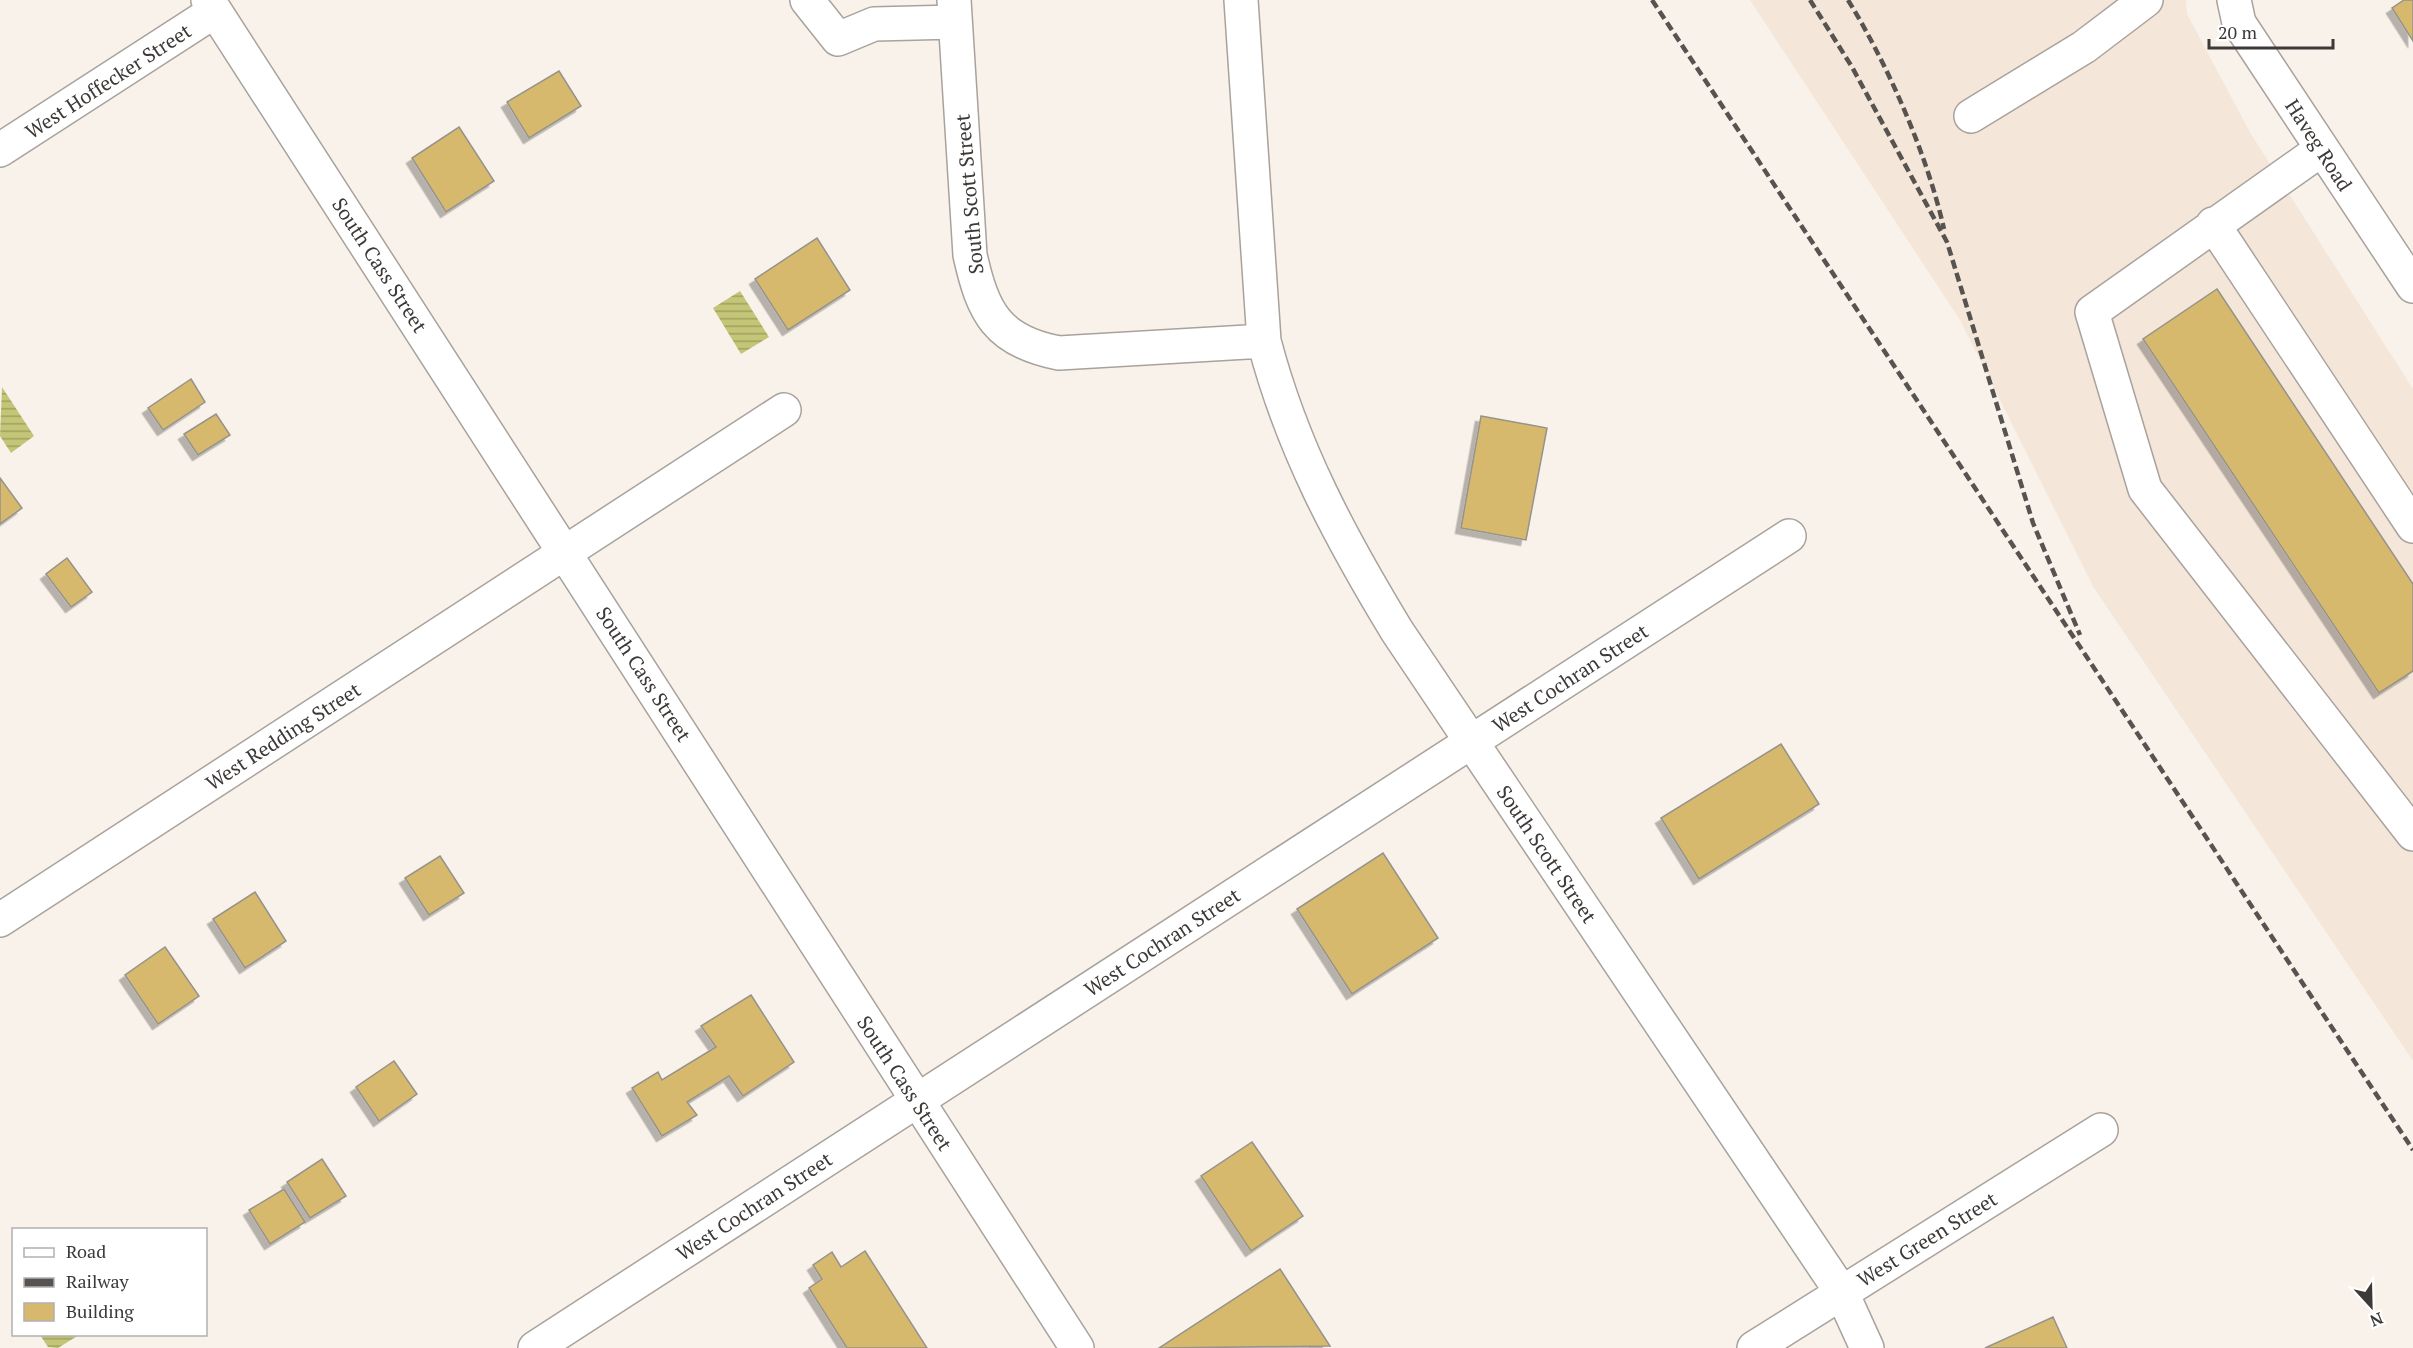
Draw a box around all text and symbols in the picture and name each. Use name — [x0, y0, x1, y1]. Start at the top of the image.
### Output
scale bar — [2209, 12, 2334, 50]
street label: West Hoffecker Street — [20, 17, 197, 145]
text: 20 m — [2218, 20, 2258, 44]
street label: Haveg Road — [2279, 94, 2359, 196]
street label: South Scott Street — [948, 112, 989, 275]
street label: South Cass Street — [326, 192, 434, 338]
street label: South Cass Street — [590, 601, 698, 747]
street label: West Cochran Street — [1487, 617, 1654, 739]
street label: West Redding Street — [200, 675, 366, 796]
street label: South Scott Street — [1491, 780, 1603, 929]
street label: West Cochran Street — [1079, 881, 1246, 1003]
street label: South Cass Street — [851, 1010, 959, 1156]
street label: West Cochran Street — [671, 1145, 838, 1267]
street label: West Green Street — [1852, 1185, 2003, 1293]
legend — [12, 1228, 207, 1336]
text: Road — [66, 1239, 106, 1263]
text: Railway — [66, 1269, 130, 1293]
north arrow — [2341, 1276, 2401, 1336]
text: Building — [66, 1299, 134, 1323]
text: N — [2367, 1307, 2386, 1332]

